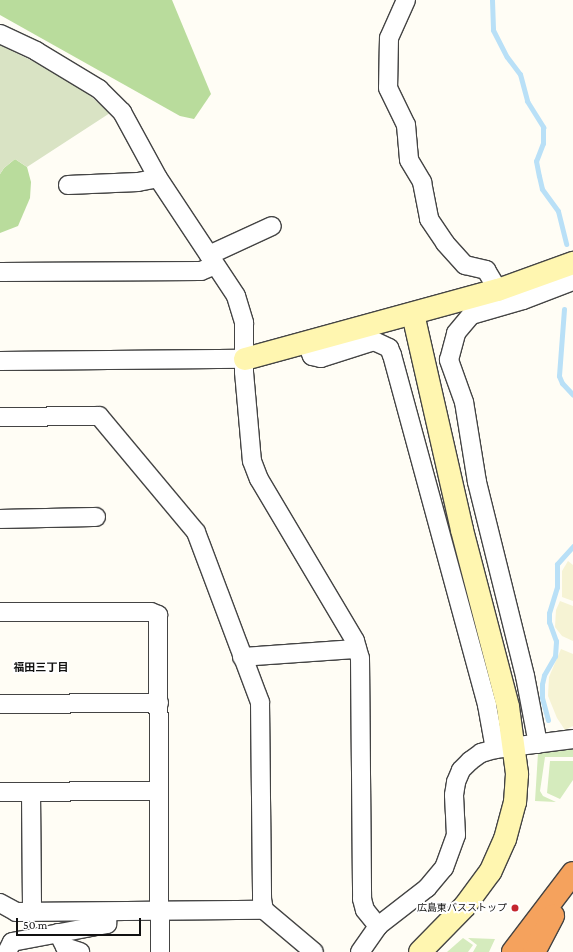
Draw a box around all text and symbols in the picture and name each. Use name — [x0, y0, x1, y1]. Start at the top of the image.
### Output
district label: 福田三丁目 — [14, 660, 68, 674]
place label: 広島東バスストップ — [417, 902, 507, 914]
marker: 広島東バスストップ — [510, 903, 520, 913]
scale bar — [18, 910, 143, 936]
text: 50 m — [23, 918, 47, 932]

